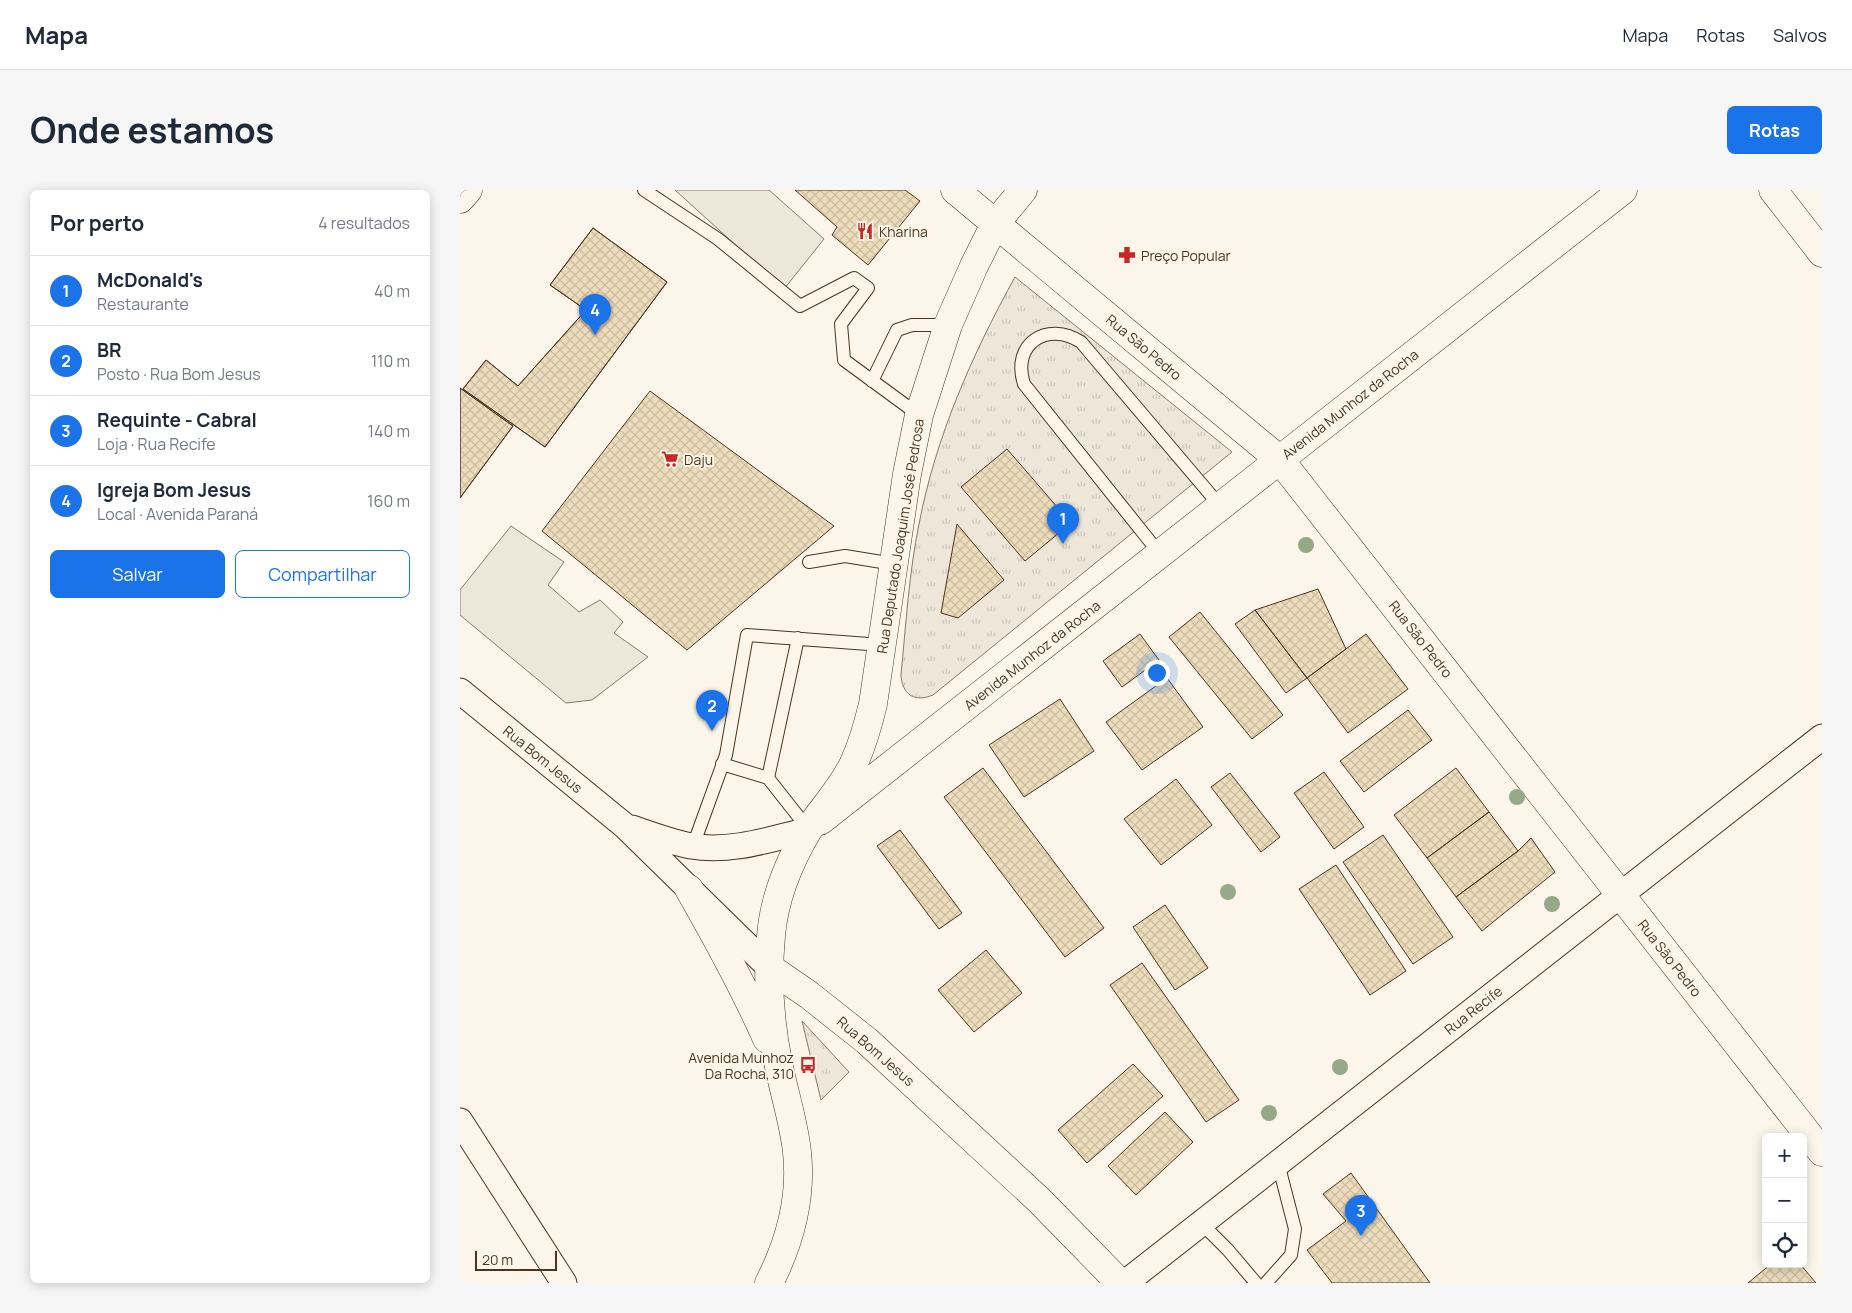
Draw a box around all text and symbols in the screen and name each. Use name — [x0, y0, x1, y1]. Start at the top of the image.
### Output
text: Mapa — [25, 18, 88, 51]
text: Mapa — [1622, 23, 1668, 47]
text: Rotas — [1696, 23, 1745, 47]
text: Salvos — [1773, 23, 1827, 47]
text: Onde estamos — [30, 106, 274, 154]
button: Rotas — [1727, 106, 1822, 154]
text: Por perto — [50, 209, 144, 237]
text: 4 resultados — [318, 212, 410, 234]
restaurant icon: Kharina — [855, 221, 875, 241]
place label: Kharina — [879, 222, 928, 241]
pharmacy icon: Preço Popular — [1117, 245, 1137, 265]
place label: Preço Popular — [1141, 246, 1231, 265]
text: McDonald's — [97, 267, 203, 293]
text: 1 — [62, 280, 70, 302]
text: 40 m — [374, 280, 410, 302]
text: Restaurante — [97, 293, 189, 315]
pin: 4 — [579, 294, 611, 335]
street label: Rua São Pedro — [1102, 310, 1186, 384]
text: BR — [97, 337, 122, 363]
street label: Avenida Munhoz da Rocha — [1278, 345, 1422, 463]
text: 2 — [61, 350, 71, 372]
text: 110 m — [371, 350, 410, 372]
text: Posto · Rua Bom Jesus — [97, 363, 261, 385]
text: Requinte - Cabral — [97, 407, 257, 433]
street label: Rua Deputado Joaquim José Pedrosa — [872, 417, 928, 655]
text: 3 — [61, 420, 71, 442]
text: 140 m — [368, 420, 410, 442]
text: Loja · Rua Recife — [97, 433, 216, 455]
supermarket icon: Daju — [660, 449, 680, 469]
place label: Daju — [684, 450, 713, 469]
text: Igreja Bom Jesus — [97, 477, 251, 503]
text: 4 — [61, 490, 71, 512]
text: 160 m — [367, 490, 410, 512]
text: Local · Avenida Paraná — [97, 503, 258, 525]
pin: 1 — [1047, 503, 1079, 544]
button: Salvar — [50, 550, 225, 598]
button: Compartilhar — [235, 550, 410, 598]
street label: Avenida Munhoz da Rocha — [960, 596, 1104, 714]
street label: Rua São Pedro — [1385, 596, 1457, 682]
your location — [1144, 660, 1170, 686]
pin: 2 — [696, 690, 728, 731]
street label: Rua Bom Jesus — [499, 721, 587, 797]
street label: Rua São Pedro — [1634, 915, 1706, 1001]
street label: Rua Recife — [1440, 981, 1506, 1039]
street label: Rua Bom Jesus — [833, 1012, 919, 1090]
place label: Avenida Munhoz Da Rocha, 310 — [688, 1048, 794, 1083]
bus stop icon: Avenida Munhoz Da Rocha, 310 — [798, 1055, 818, 1075]
map controls — [1762, 1133, 1807, 1268]
button: + — [1762, 1133, 1807, 1178]
button: − — [1762, 1178, 1807, 1223]
pin: 3 — [1345, 1195, 1377, 1236]
button: locate — [1762, 1223, 1807, 1268]
scale bar — [475, 1248, 558, 1271]
text: 20 m — [482, 1250, 513, 1269]

